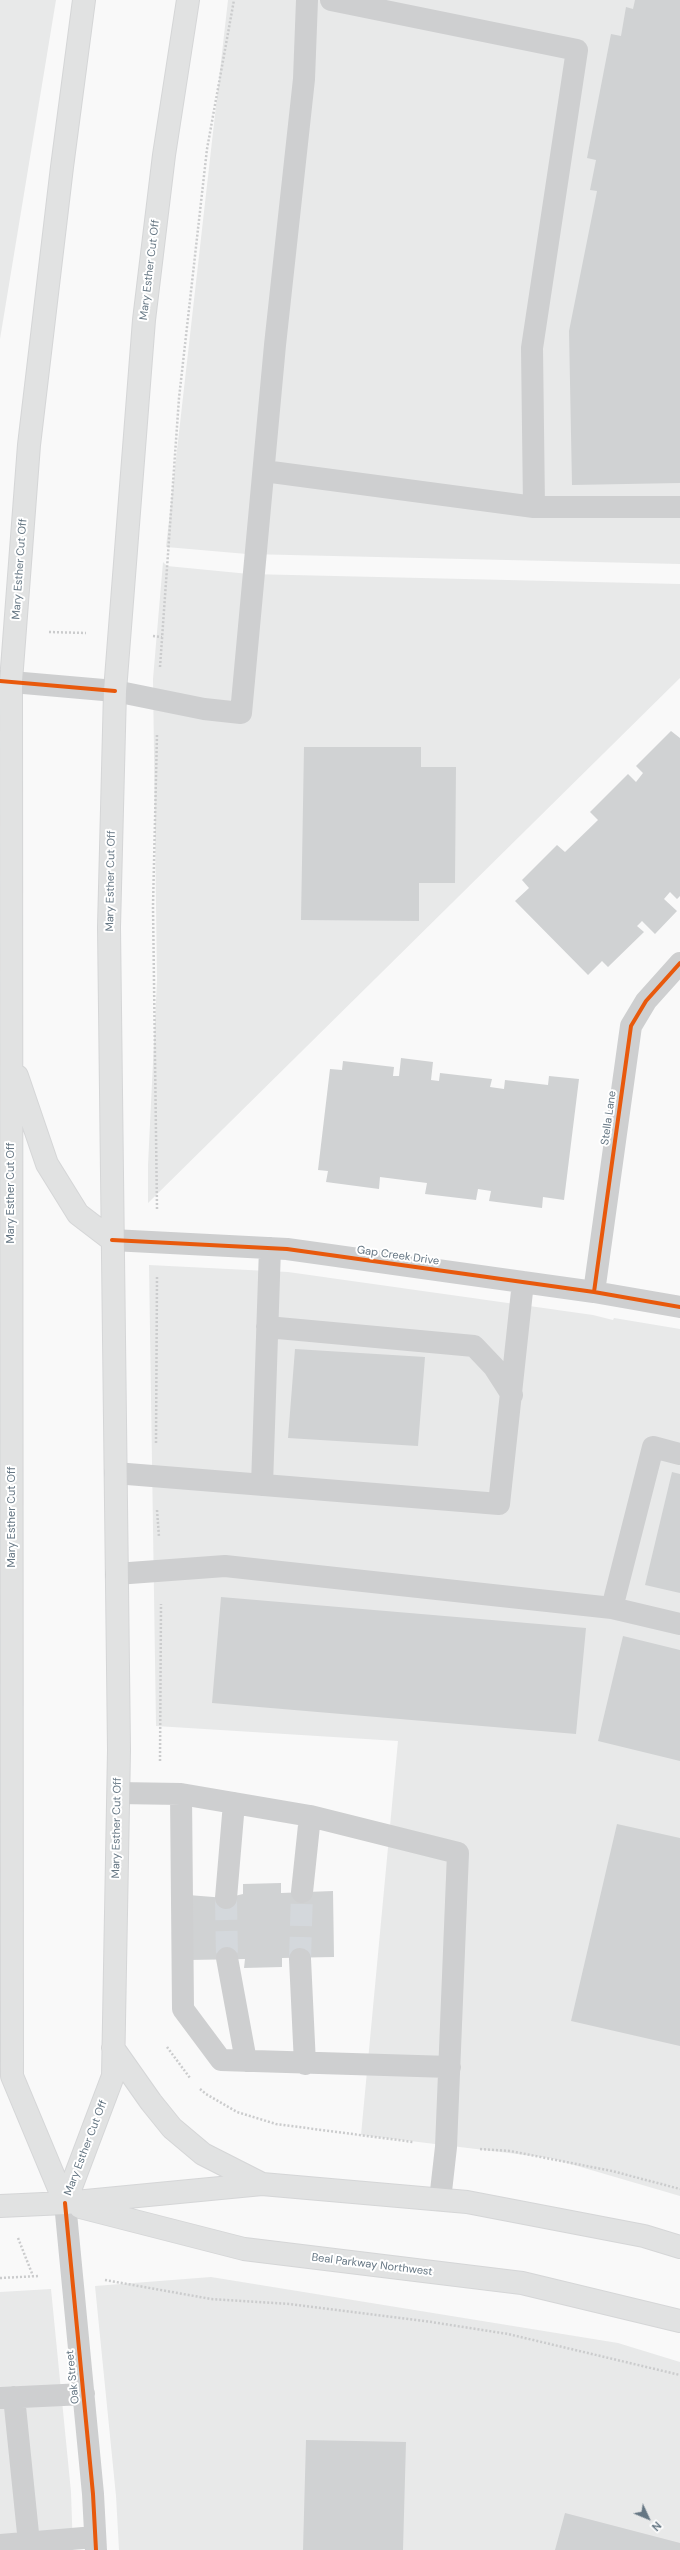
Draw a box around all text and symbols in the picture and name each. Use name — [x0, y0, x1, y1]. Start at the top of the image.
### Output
street label: Mary Esther Cut Off — [137, 219, 163, 321]
street label: Mary Esther Cut Off — [10, 518, 30, 620]
street label: Mary Esther Cut Off — [104, 830, 118, 932]
street label: Stella Lane — [599, 1090, 619, 1146]
street label: Mary Esther Cut Off — [4, 1142, 18, 1244]
street label: Gap Creek Drive — [356, 1244, 440, 1268]
street label: Mary Esther Cut Off — [5, 1466, 19, 1568]
street label: Mary Esther Cut Off — [110, 1777, 124, 1879]
street label: Mary Esther Cut Off — [62, 2098, 110, 2198]
street label: Beal Parkway Northwest — [311, 2251, 433, 2279]
street label: Oak Street — [64, 2349, 82, 2405]
north arrow — [628, 2498, 668, 2538]
text: N — [649, 2519, 664, 2534]

